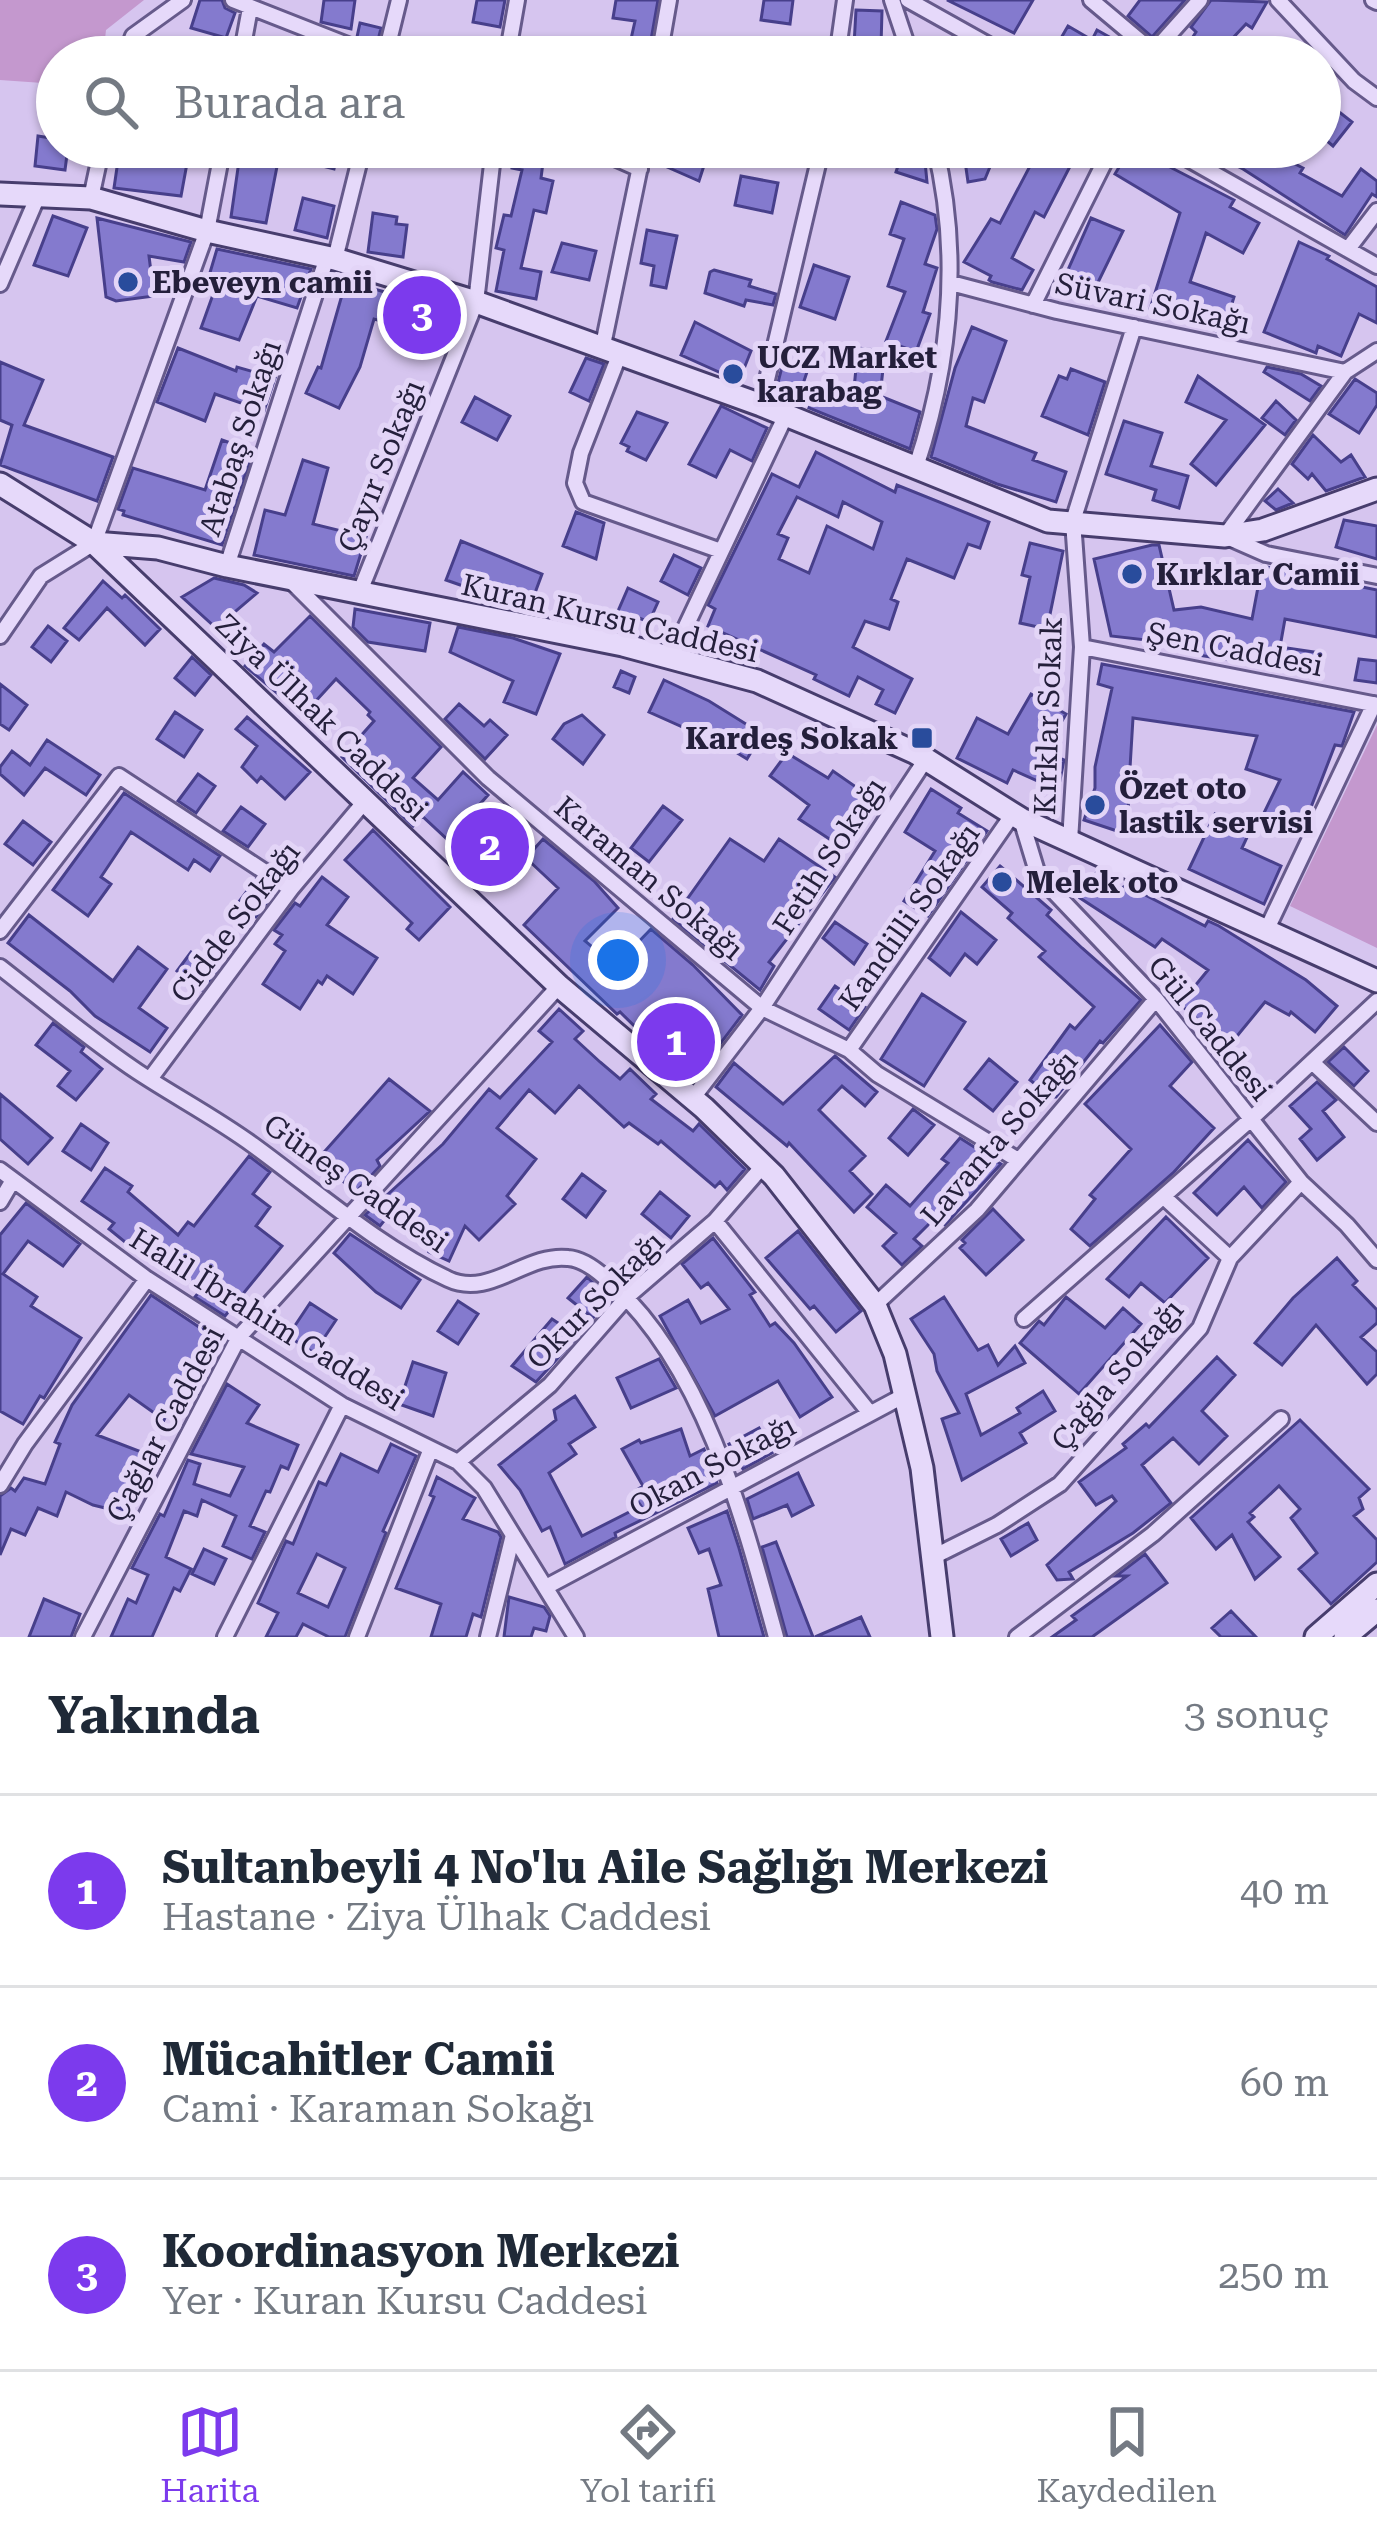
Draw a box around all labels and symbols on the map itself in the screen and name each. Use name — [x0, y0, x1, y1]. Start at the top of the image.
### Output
place label: Ebeveyn camii — [152, 265, 373, 300]
street label: Süvari Sokağı — [1052, 265, 1254, 341]
marker: Ebeveyn camii — [115, 269, 141, 295]
pin: 3 — [383, 270, 461, 360]
street label: Atabaş Sokağı — [192, 336, 288, 540]
place label: UCZ Market karabag — [757, 340, 937, 409]
marker: UCZ Market karabag — [720, 361, 746, 387]
street label: Çayır Sokağı — [331, 375, 431, 557]
place label: Kırklar Camii — [1156, 557, 1360, 592]
marker: Kırklar Camii — [1119, 561, 1145, 587]
street label: Kuran Kursu Caddesi — [458, 567, 762, 669]
street label: Ziya Ülhak Caddesi — [209, 607, 435, 827]
street label: Şen Caddesi — [1144, 615, 1326, 683]
street label: Kırklar Sokak — [1027, 616, 1069, 816]
place label: Kardeş Sokak — [685, 721, 898, 756]
marker: Kardeş Sokak — [909, 725, 935, 751]
place label: Özet oto lastik servisi — [1119, 770, 1313, 840]
street label: Fetih Sokağı — [766, 771, 892, 941]
street label: Karaman Sokağı — [548, 789, 750, 967]
marker: Özet oto lastik servisi — [1082, 792, 1108, 818]
pin: 2 — [451, 802, 529, 892]
street label: Kandilli Sokağı — [832, 817, 986, 1017]
street label: Cidde Sokağı — [163, 835, 307, 1009]
place label: Melek oto — [1026, 865, 1178, 900]
marker: Melek oto — [989, 869, 1015, 895]
your location — [588, 930, 648, 990]
street label: Gül Caddesi — [1141, 949, 1279, 1107]
pin: 1 — [637, 997, 715, 1087]
street label: Lavanta Sokağı — [914, 1043, 1084, 1233]
street label: Güneş Caddesi — [257, 1107, 455, 1259]
street label: Halil İbrahim Caddesi — [124, 1221, 410, 1417]
street label: Okur Sokağı — [519, 1224, 671, 1376]
street label: Çağla Sokağı — [1044, 1292, 1190, 1458]
street label: Çağlar Caddesi — [99, 1320, 231, 1528]
street label: Okan Sokağı — [623, 1408, 801, 1524]

